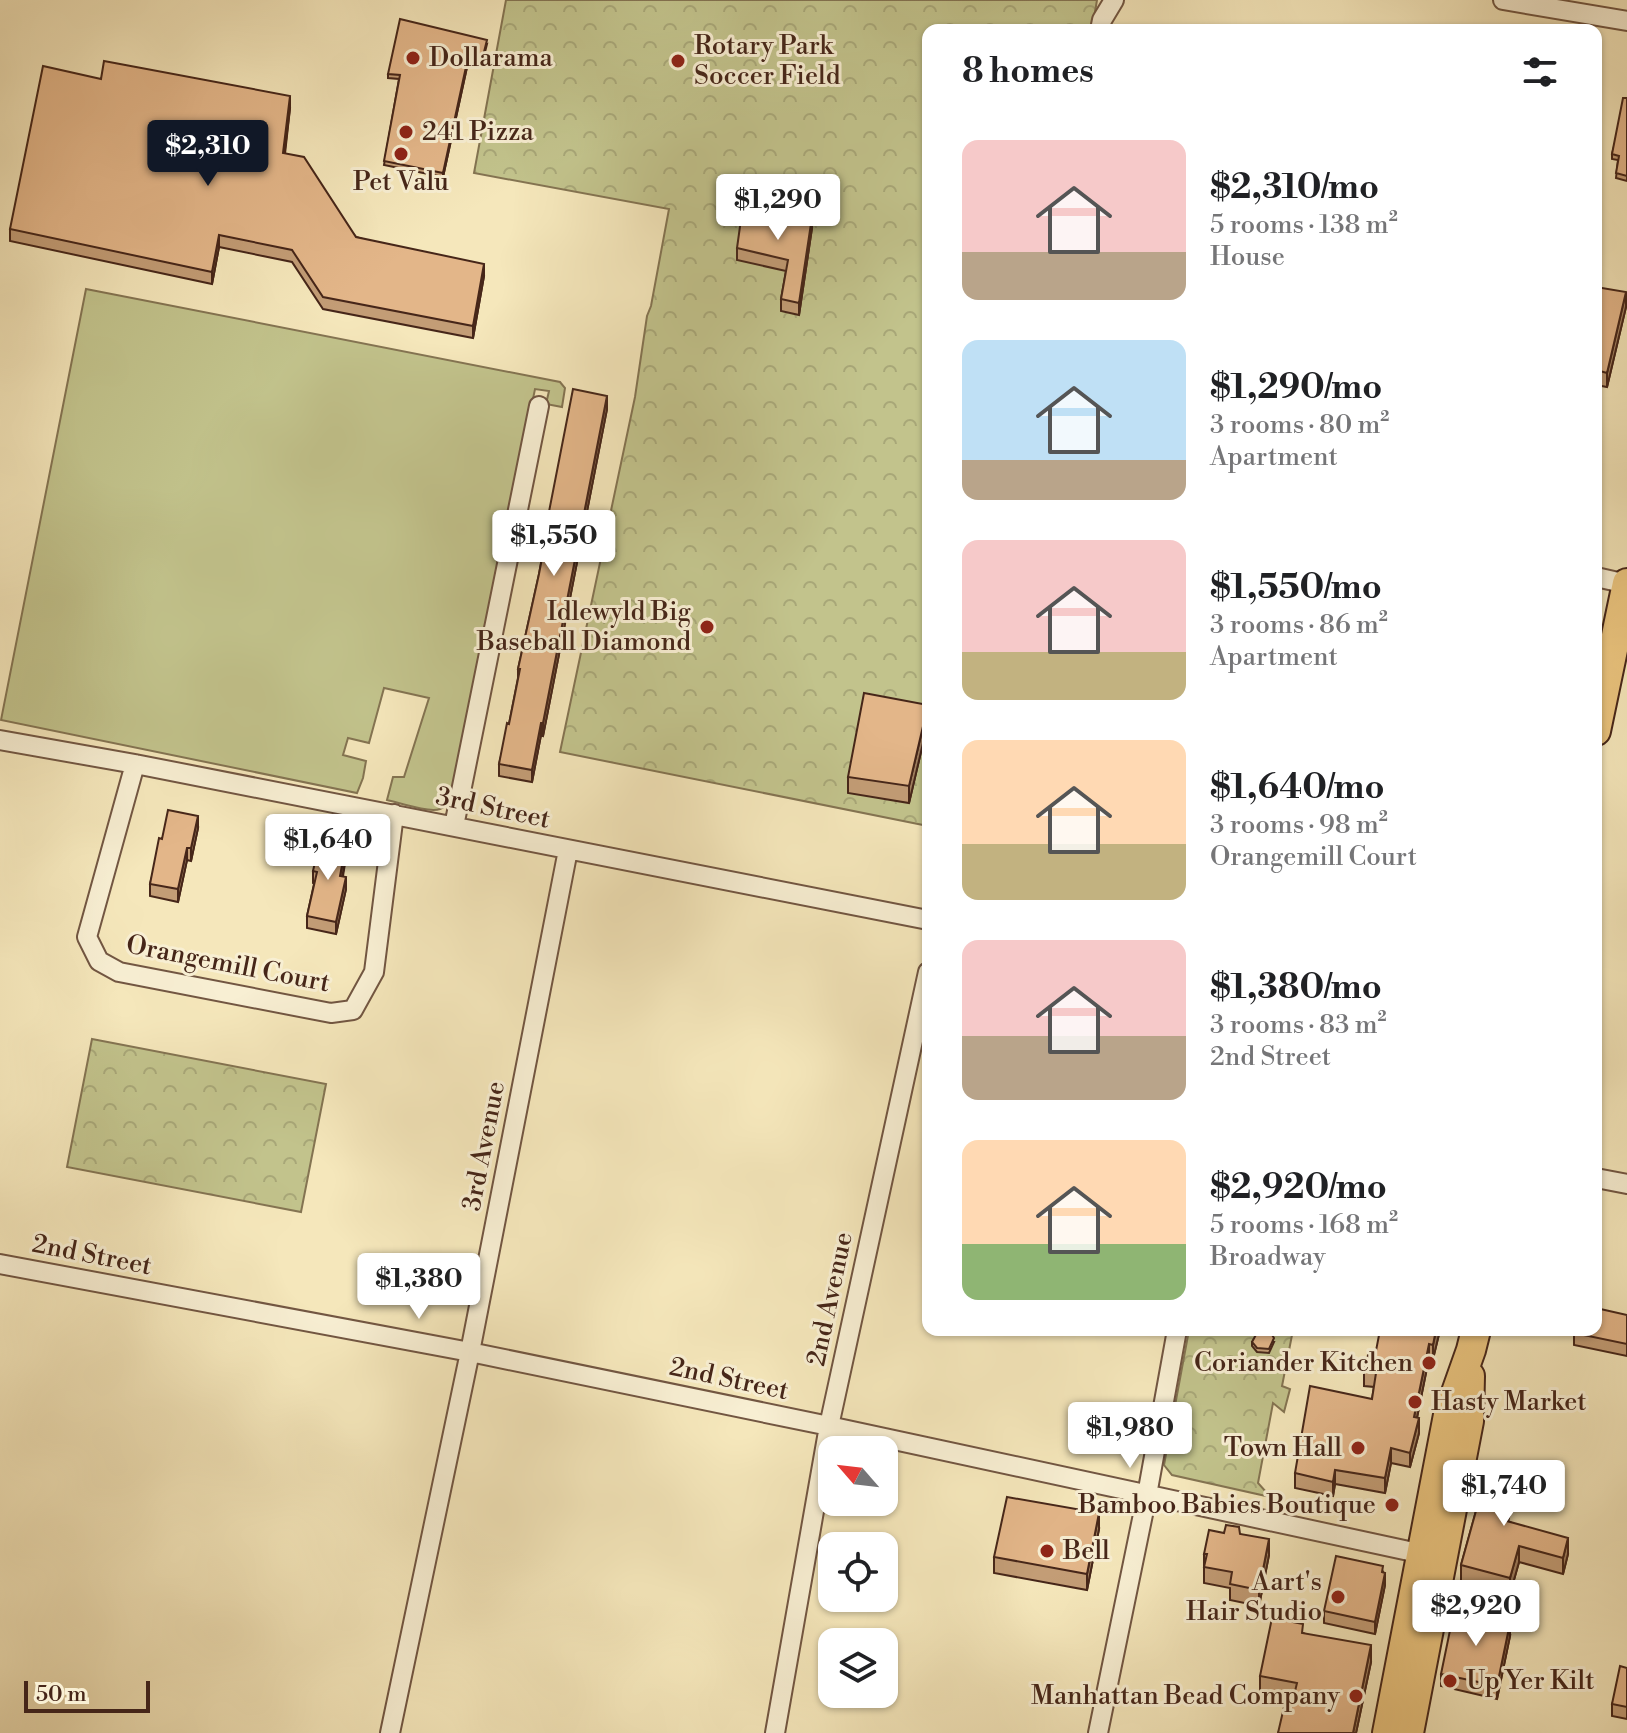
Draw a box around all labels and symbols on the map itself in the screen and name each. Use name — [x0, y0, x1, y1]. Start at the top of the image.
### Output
place label: Rotary Park Soccer Field — [694, 30, 841, 92]
place label: Dollarama — [429, 42, 553, 74]
marker: Dollarama — [404, 49, 422, 67]
marker: Rotary Park Soccer Field — [669, 52, 687, 70]
place label: 241 Pizza — [422, 116, 534, 148]
pin: $2,310 — [143, 120, 273, 188]
marker: 241 Pizza — [397, 123, 415, 141]
marker: Pet Valu — [392, 145, 410, 163]
place label: Pet Valu — [353, 166, 449, 198]
pin: $1,290 — [713, 174, 843, 242]
pin: $1,550 — [489, 510, 619, 578]
place label: Idlewyld Big Baseball Diamond — [476, 596, 692, 658]
marker: Idlewyld Big Baseball Diamond — [698, 618, 716, 636]
street label: 3rd Street — [433, 780, 553, 836]
pin: $1,640 — [263, 814, 393, 882]
street label: Orangemill Court — [123, 929, 333, 999]
street label: 3rd Avenue — [456, 1079, 512, 1213]
street label: 2nd Street — [30, 1228, 154, 1282]
street label: 2nd Avenue — [800, 1229, 860, 1369]
pin: $1,380 — [354, 1253, 484, 1321]
place label: Coriander Kitchen — [1194, 1347, 1413, 1379]
street label: 2nd Street — [666, 1351, 792, 1407]
marker: Coriander Kitchen — [1420, 1354, 1438, 1372]
place label: Hasty Market — [1431, 1386, 1587, 1418]
marker: Hasty Market — [1406, 1393, 1424, 1411]
pin: $1,980 — [1065, 1402, 1195, 1470]
place label: Town Hall — [1224, 1432, 1342, 1464]
north arrow — [818, 1436, 898, 1516]
marker: Town Hall — [1349, 1439, 1367, 1457]
pin: $1,740 — [1439, 1460, 1569, 1528]
place label: Bamboo Babies Boutique — [1077, 1489, 1376, 1521]
marker: Bamboo Babies Boutique — [1383, 1496, 1401, 1514]
place label: Bell — [1062, 1535, 1110, 1567]
marker: Bell — [1038, 1542, 1056, 1560]
place label: Aart's Hair Studio — [1186, 1566, 1322, 1628]
pin: $2,920 — [1411, 1580, 1541, 1648]
marker: Aart's Hair Studio — [1329, 1588, 1347, 1606]
place label: Up Yer Kilt — [1466, 1665, 1595, 1697]
marker: Up Yer Kilt — [1441, 1672, 1459, 1690]
scale bar — [24, 1677, 150, 1713]
place label: Manhattan Bead Company — [1031, 1680, 1340, 1712]
marker: Manhattan Bead Company — [1347, 1687, 1365, 1705]

